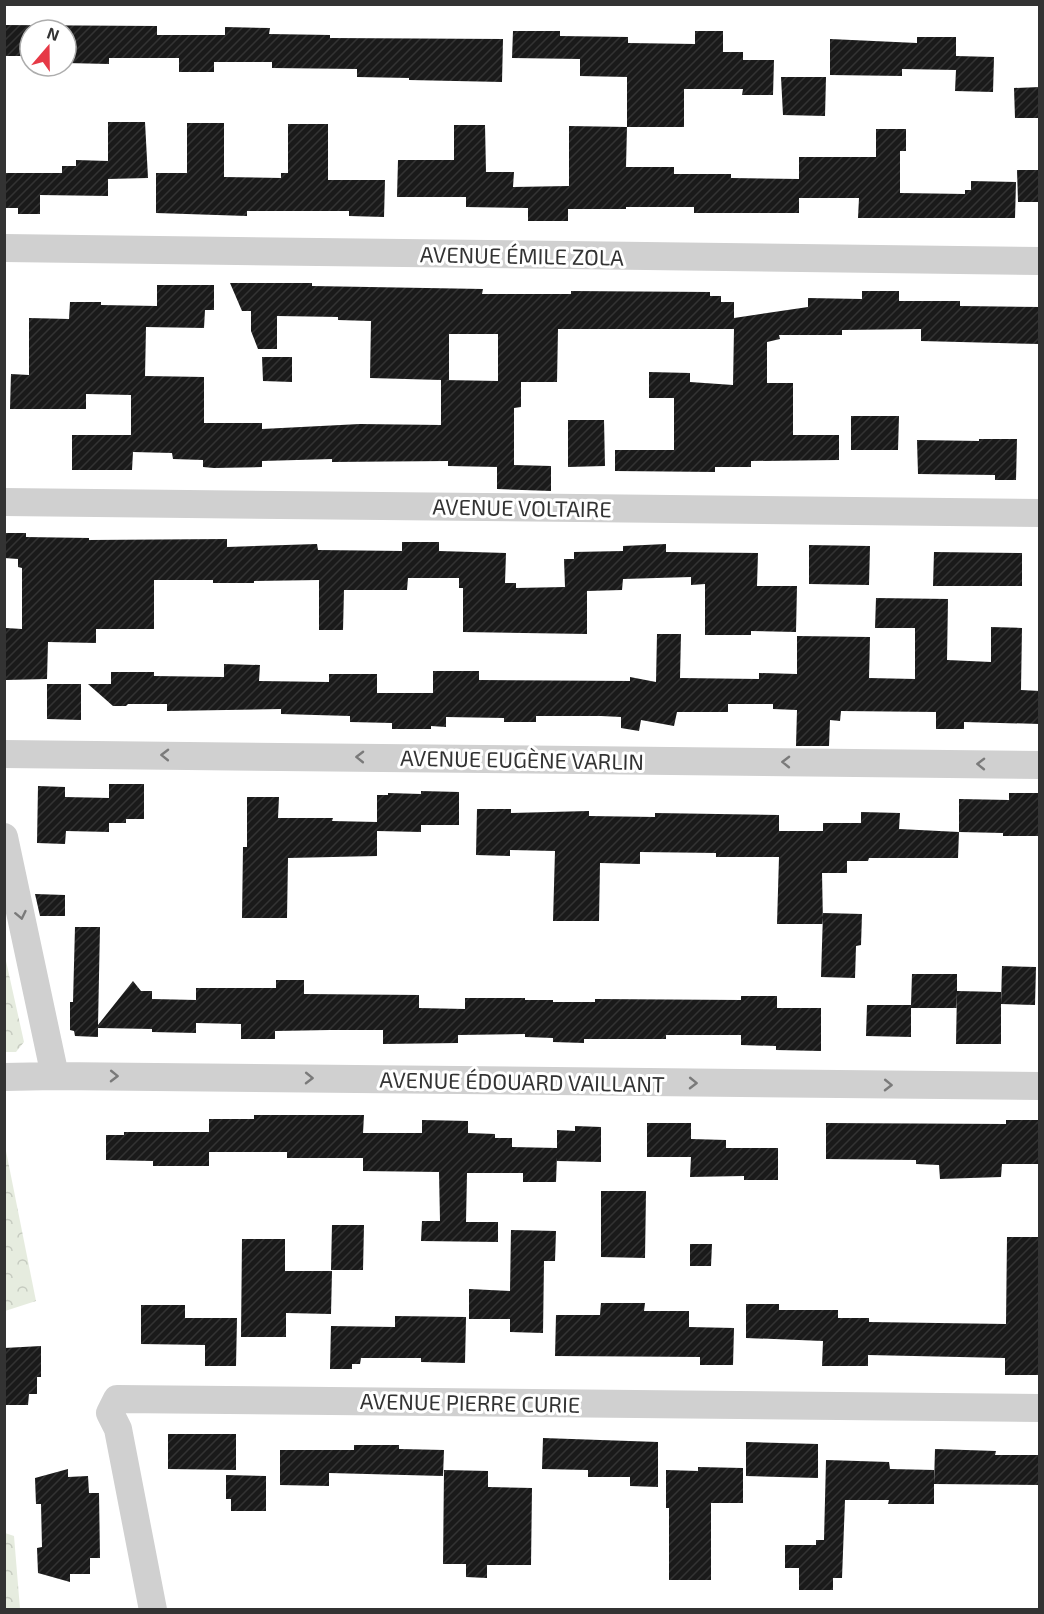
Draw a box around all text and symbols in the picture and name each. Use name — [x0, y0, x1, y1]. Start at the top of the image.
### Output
north arrow — [18, 18, 78, 78]
text: N — [45, 23, 62, 44]
street label: AVENUE ÉMILE ZOLA — [420, 240, 625, 270]
street label: AVENUE VOLTAIRE — [432, 492, 612, 522]
street label: AVENUE EUGÈNE VARLIN — [400, 744, 644, 774]
one-way arrow — [161, 749, 170, 761]
one-way arrow — [356, 751, 365, 763]
one-way arrow — [782, 756, 791, 768]
one-way arrow — [977, 758, 986, 770]
one-way arrow — [14, 909, 27, 919]
street label: AVENUE ÉDOUARD VAILLANT — [379, 1066, 665, 1096]
one-way arrow — [109, 1070, 118, 1082]
one-way arrow — [304, 1072, 313, 1085]
one-way arrow — [688, 1077, 697, 1089]
one-way arrow — [883, 1079, 892, 1091]
street label: AVENUE PIERRE CURIE — [360, 1387, 580, 1417]

